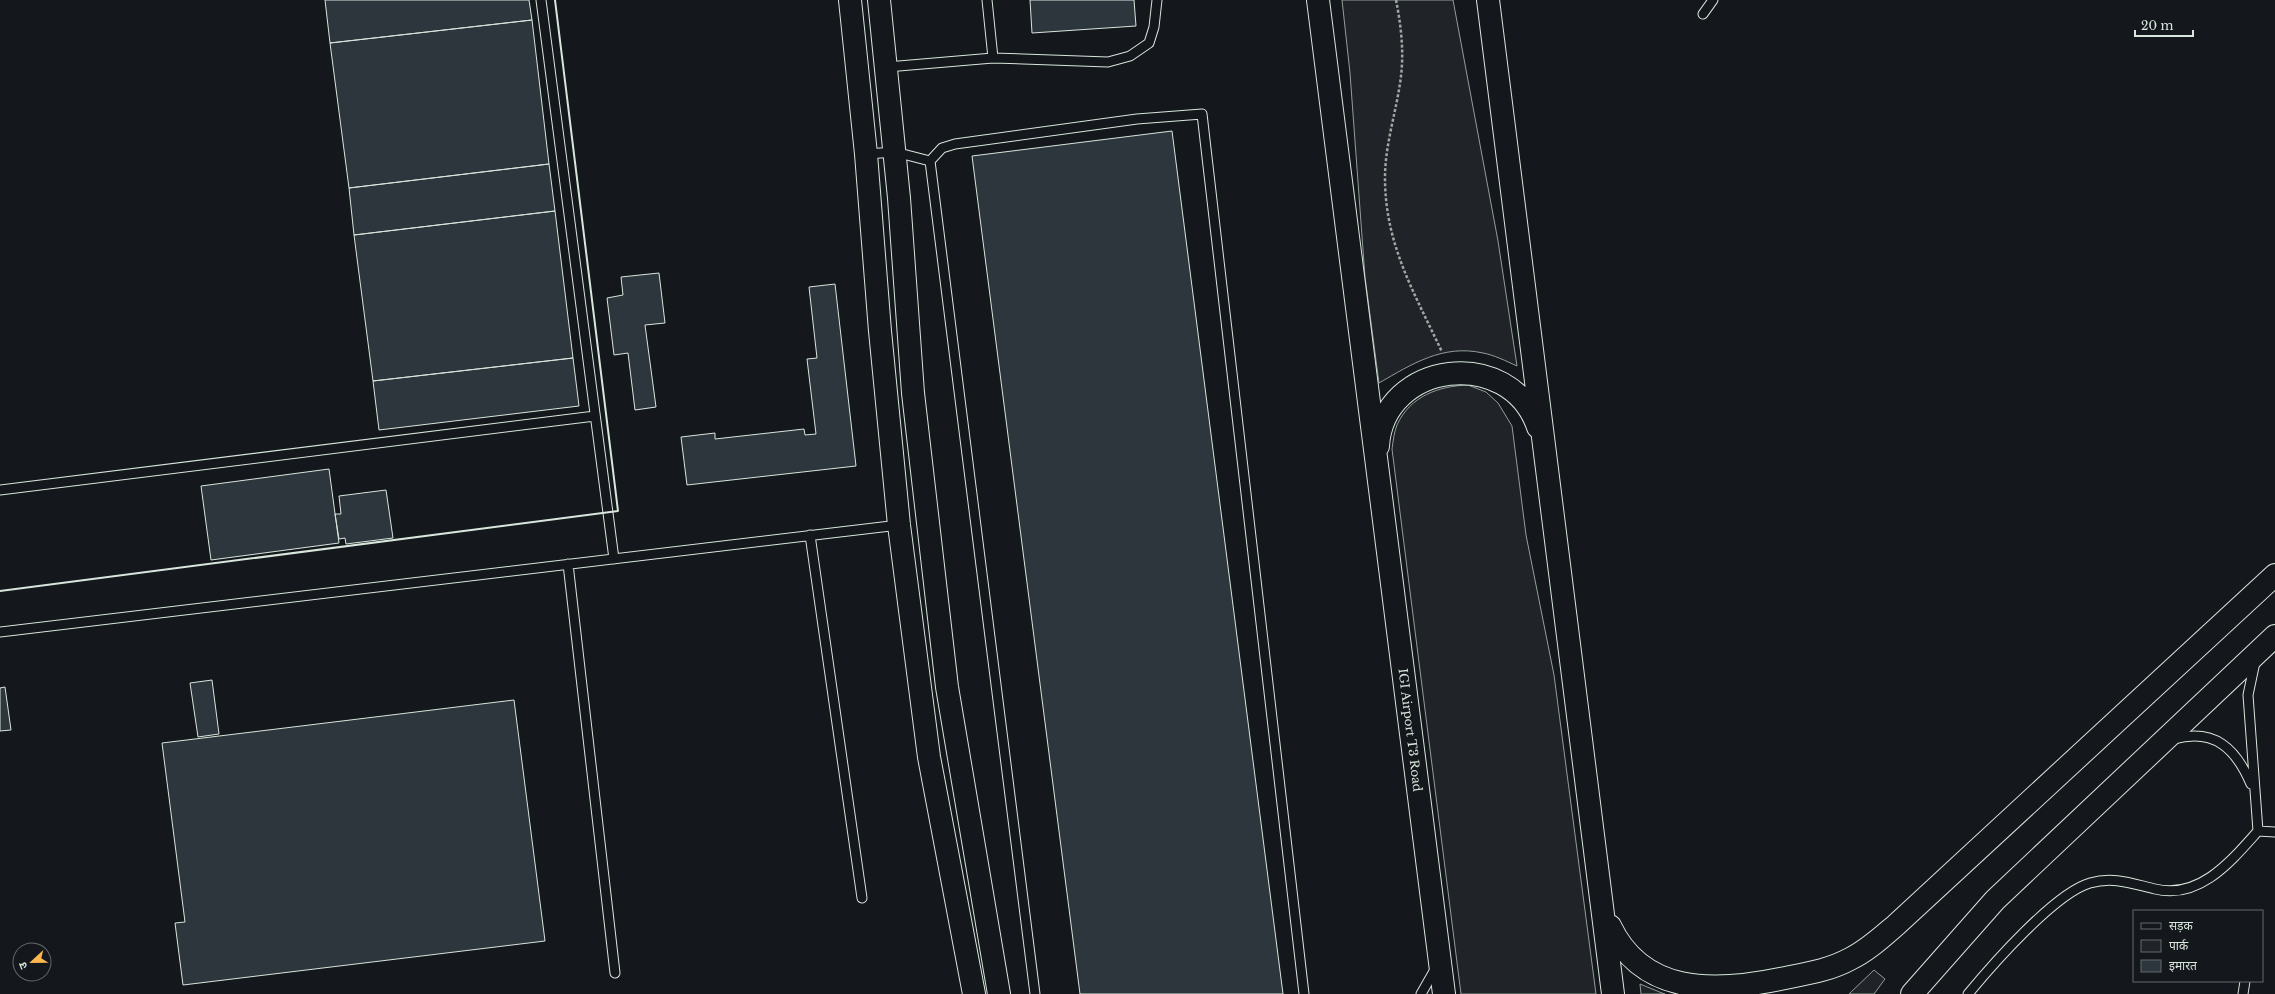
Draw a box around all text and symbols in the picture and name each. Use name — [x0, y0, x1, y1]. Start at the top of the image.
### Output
scale bar — [2135, 12, 2193, 38]
text: 20 m — [2141, 18, 2173, 33]
street label: IGI Airport T3 Road — [1395, 667, 1425, 792]
legend — [2133, 910, 2263, 982]
text: सड़क — [2169, 918, 2194, 933]
text: पार्क — [2169, 938, 2189, 953]
north arrow — [12, 942, 52, 982]
text: इमारत — [2169, 958, 2198, 973]
text: उ — [15, 960, 30, 971]

